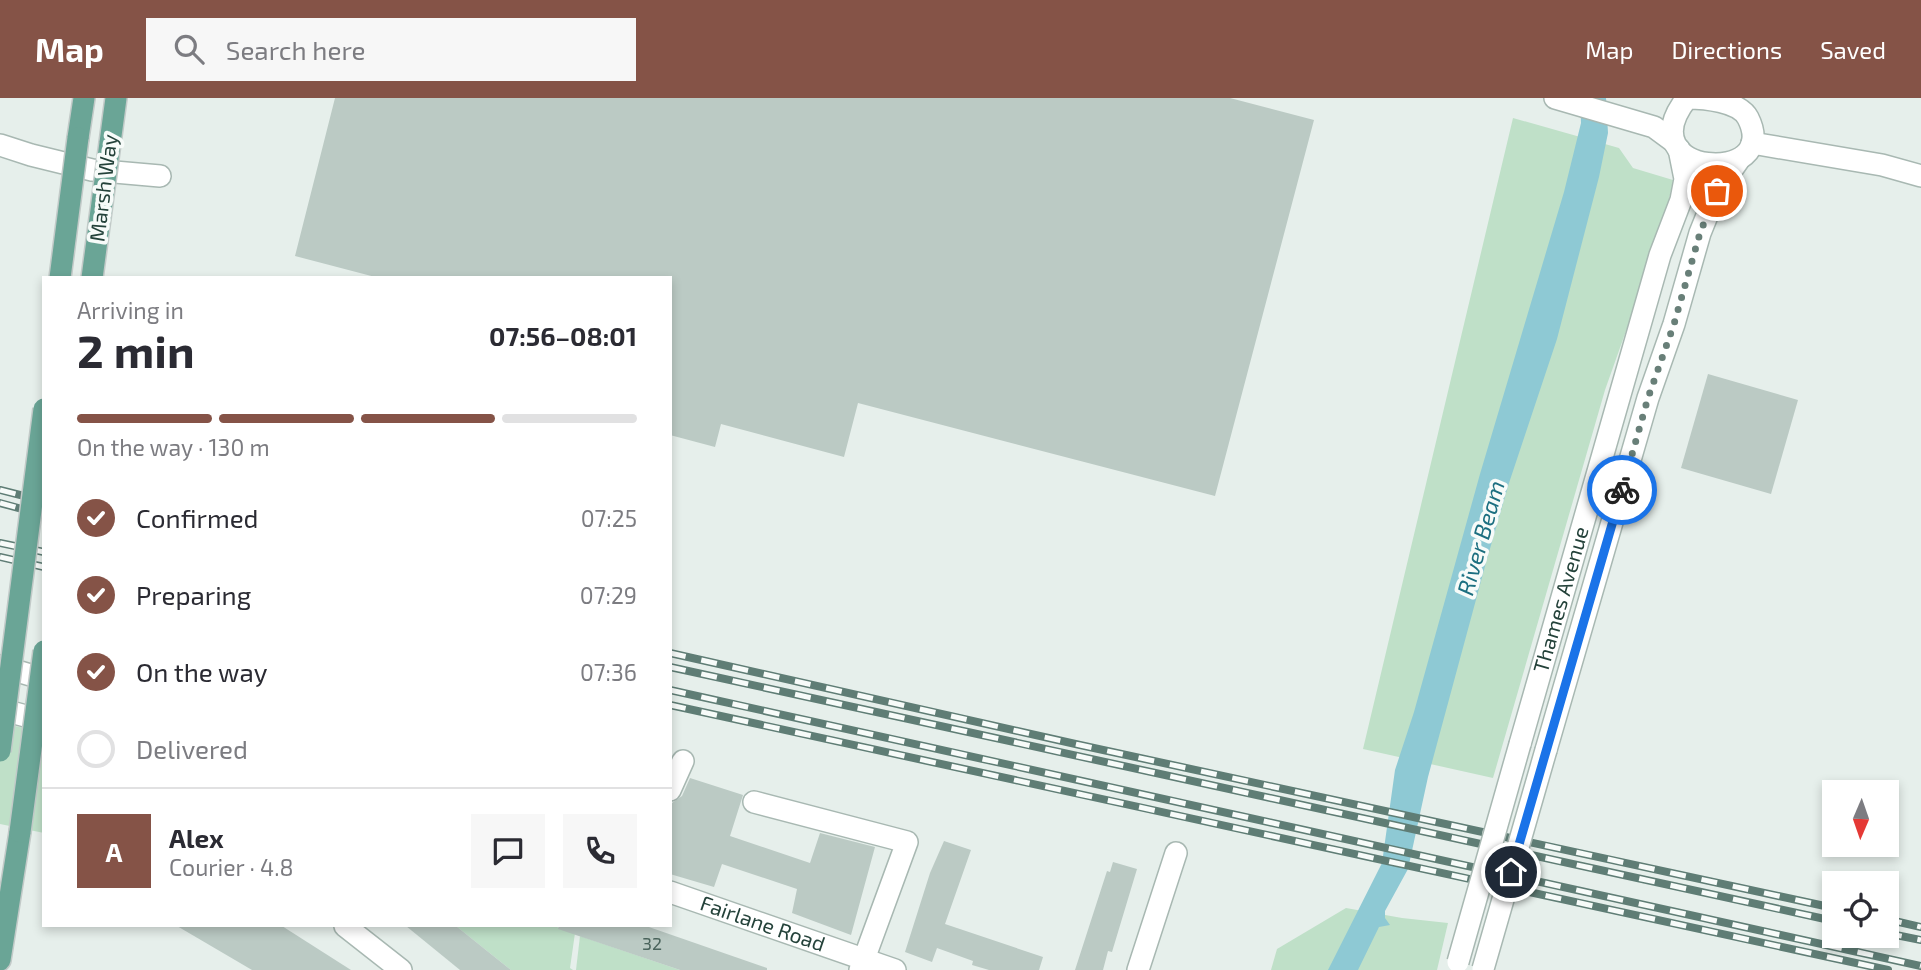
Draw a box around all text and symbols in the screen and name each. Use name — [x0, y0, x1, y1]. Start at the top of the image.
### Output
search box — [146, 18, 636, 81]
text: Map — [35, 29, 104, 69]
icon: search — [170, 30, 208, 68]
text: Search here — [226, 34, 365, 65]
text: Map — [1585, 35, 1633, 64]
text: Directions — [1671, 35, 1782, 64]
text: Saved — [1820, 35, 1886, 64]
street label: Marsh Way — [84, 133, 121, 243]
pin — [1687, 161, 1747, 221]
icon: bag — [1698, 172, 1736, 210]
text: Arriving in — [77, 296, 184, 324]
text: 07:56–08:01 — [489, 320, 637, 351]
text: 2 min — [77, 322, 195, 377]
text: On the way · 130 m — [77, 433, 270, 461]
courier — [1587, 455, 1657, 525]
icon: bike — [1603, 471, 1641, 509]
water label: River Beam — [1450, 477, 1510, 598]
icon: check — [77, 499, 115, 537]
text: Confirmed — [136, 502, 259, 533]
text: 07:25 — [581, 504, 637, 532]
street label: Thames Avenue — [1527, 523, 1593, 675]
icon: check — [77, 576, 115, 614]
text: Preparing — [136, 579, 251, 610]
text: 07:29 — [580, 581, 637, 609]
icon: check — [77, 653, 115, 691]
text: On the way — [136, 656, 267, 687]
text: 07:36 — [580, 658, 637, 686]
text: Delivered — [136, 733, 248, 764]
north arrow — [1822, 780, 1899, 858]
map controls — [1822, 780, 1899, 948]
button: chat — [471, 814, 545, 888]
button: phone — [563, 814, 637, 888]
text: Alex — [169, 822, 224, 853]
text: A — [106, 836, 122, 867]
pin — [1481, 842, 1541, 902]
text: Courier · 4.8 — [169, 853, 293, 881]
icon: home — [1492, 853, 1530, 891]
button: locate — [1822, 871, 1899, 948]
street label: Fairlane Road — [697, 890, 829, 956]
house number: 32 — [642, 932, 662, 954]

